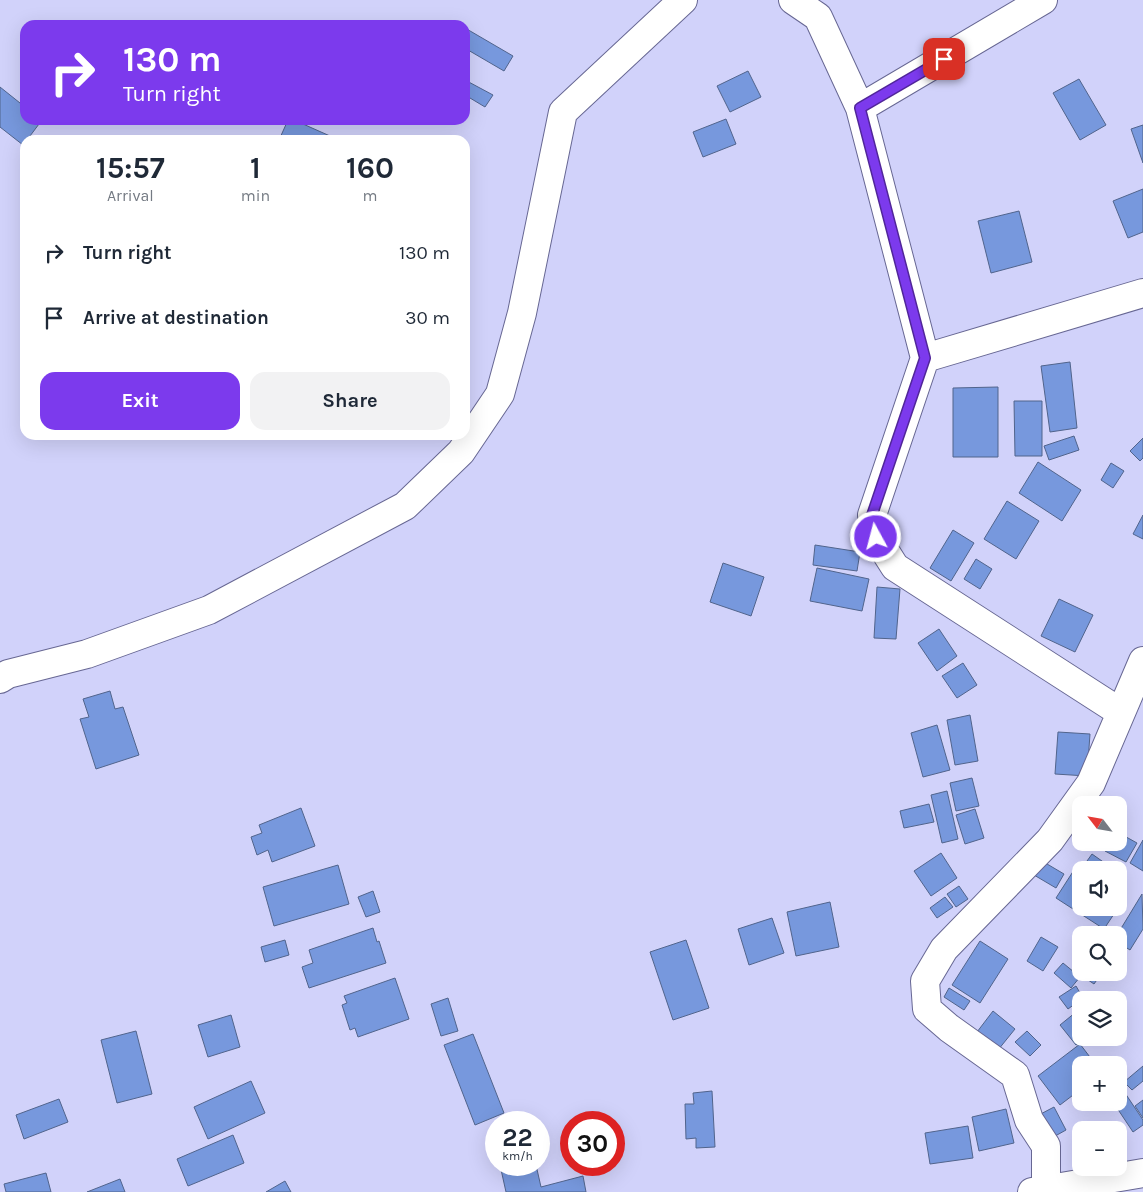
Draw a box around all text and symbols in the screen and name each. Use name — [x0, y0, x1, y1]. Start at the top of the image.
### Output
pin — [923, 38, 965, 80]
text: 130 m — [123, 39, 221, 80]
icon: right — [40, 40, 105, 105]
icon: arrive — [930, 45, 958, 73]
text: Turn right — [123, 81, 221, 107]
text: 15:57 — [96, 150, 165, 186]
text: 1 — [250, 150, 261, 186]
text: 160 — [346, 150, 394, 186]
text: Arrival — [107, 186, 154, 205]
text: min — [241, 186, 270, 205]
text: m — [363, 186, 378, 205]
icon: right — [40, 239, 68, 267]
text: Turn right — [83, 242, 172, 264]
text: 130 m — [399, 242, 450, 264]
icon: arrive — [40, 304, 68, 332]
text: Arrive at destination — [83, 307, 269, 329]
text: 30 m — [405, 307, 450, 329]
button: Exit — [40, 372, 240, 430]
button: Share — [250, 372, 450, 430]
position arrow — [849, 510, 901, 562]
north arrow — [1072, 796, 1128, 851]
map controls — [1072, 796, 1127, 1176]
button: sound — [1072, 861, 1127, 916]
button: search — [1072, 926, 1127, 981]
button: layers — [1072, 991, 1127, 1046]
button: + — [1072, 1056, 1127, 1111]
speed limit sign: 30 — [560, 1111, 625, 1176]
button: − — [1072, 1121, 1127, 1176]
text: 22 — [502, 1123, 533, 1152]
text: km/h — [502, 1149, 533, 1163]

